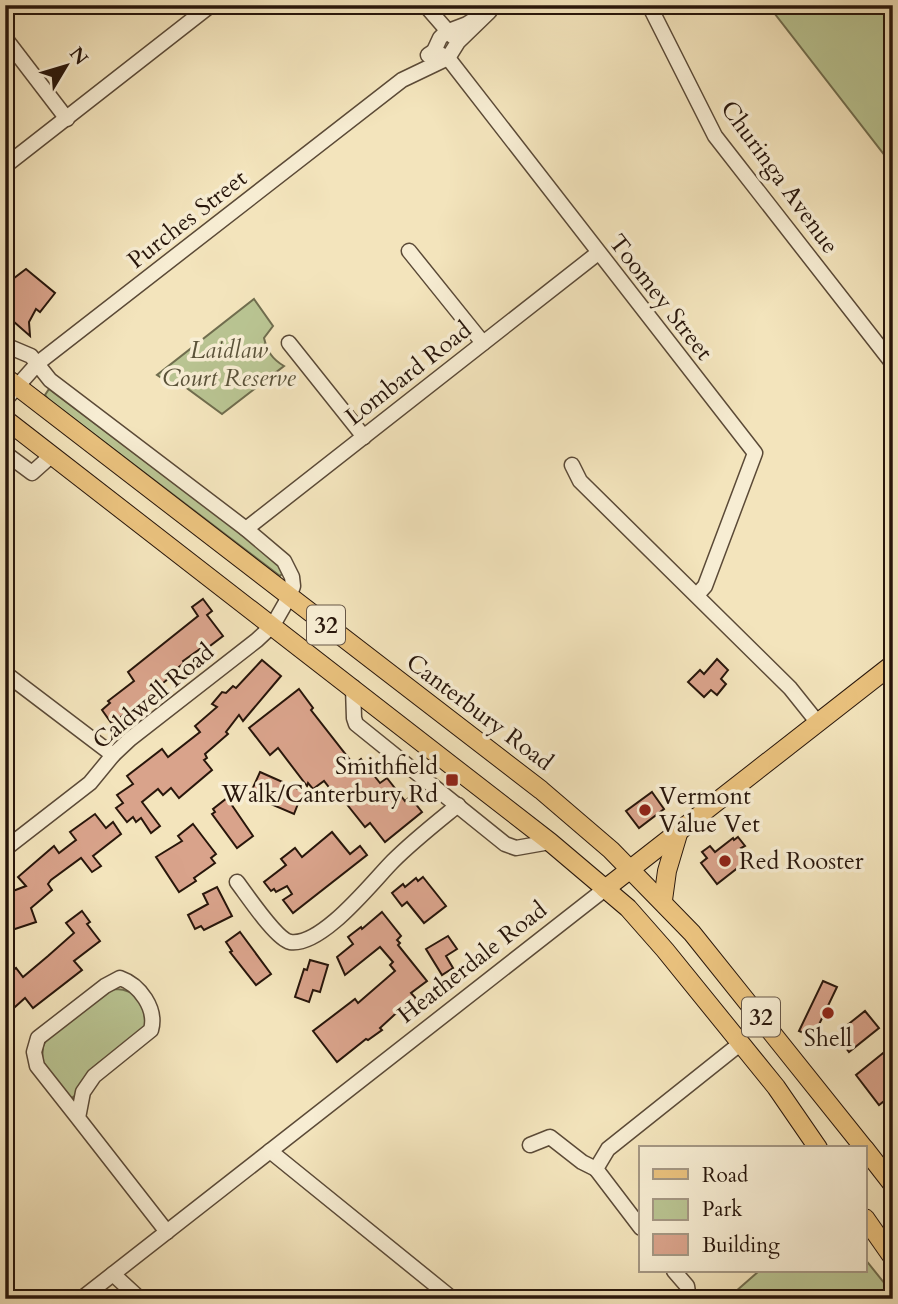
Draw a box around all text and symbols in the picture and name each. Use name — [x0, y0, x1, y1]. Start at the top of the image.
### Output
north arrow — [32, 32, 102, 102]
text: N — [63, 42, 94, 71]
street label: Churinga Avenue — [713, 94, 846, 261]
street label: Purches Street — [121, 162, 254, 277]
street label: Toomey Street — [601, 227, 721, 368]
street label: Lombard Road — [338, 314, 478, 433]
park label: Laidlaw Court Reserve — [162, 334, 297, 395]
road number: 32 — [307, 606, 345, 645]
street label: Caldwell Road — [86, 636, 221, 757]
street label: Canterbury Road — [399, 646, 560, 779]
place label: Smithfield Walk/Canterbury Rd — [220, 750, 438, 811]
marker: Smithfield Walk/Canterbury Rd — [444, 772, 460, 788]
place label: Vermont Value Vet — [659, 780, 760, 841]
marker: Vermont Value Vet — [637, 802, 653, 818]
place label: Red Rooster — [739, 845, 864, 878]
marker: Red Rooster — [717, 853, 733, 869]
street label: Heatherdale Road — [391, 894, 554, 1031]
road number: 32 — [742, 998, 780, 1036]
marker: Shell — [820, 1005, 836, 1021]
place label: Shell — [804, 1022, 852, 1055]
legend — [639, 1146, 866, 1272]
text: Road — [702, 1161, 748, 1190]
text: Park — [702, 1195, 743, 1224]
text: Building — [702, 1231, 780, 1260]

